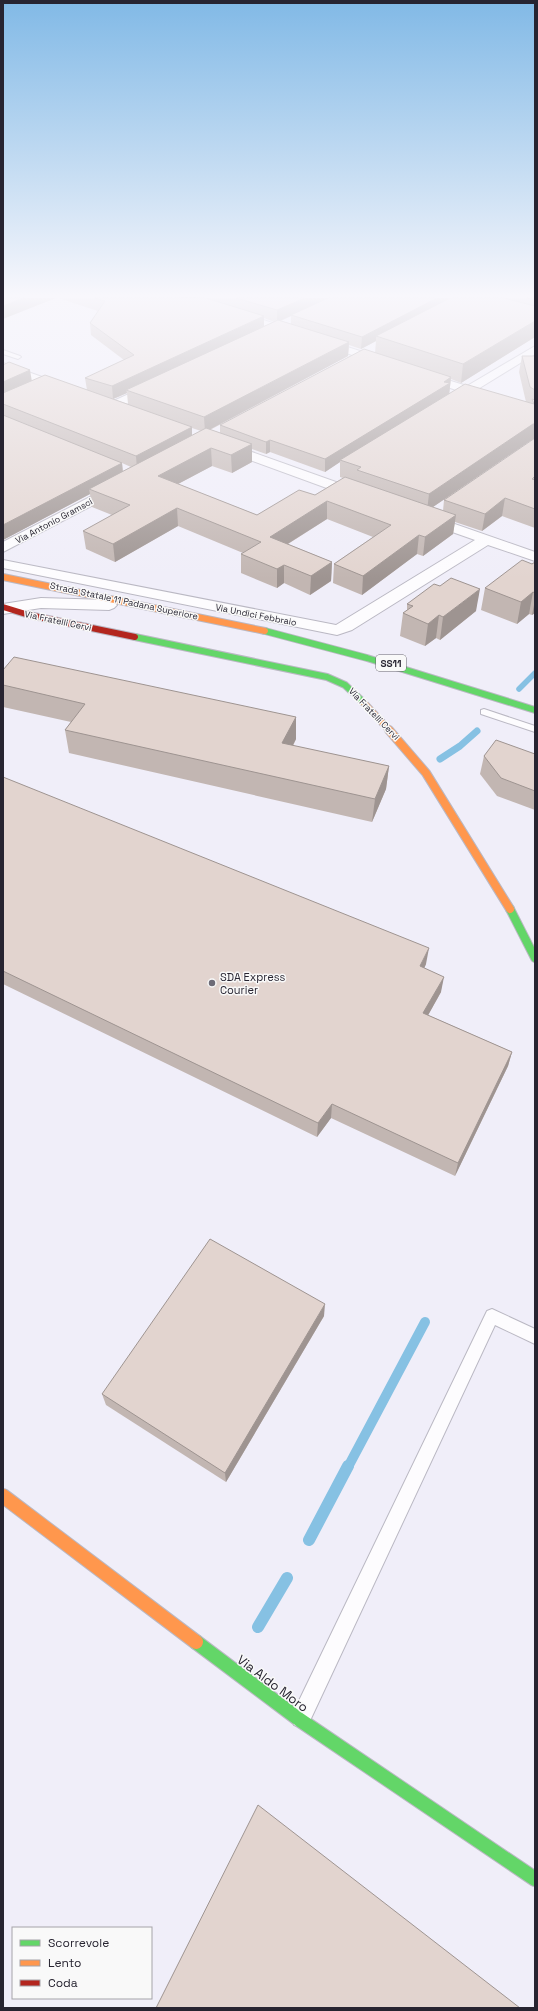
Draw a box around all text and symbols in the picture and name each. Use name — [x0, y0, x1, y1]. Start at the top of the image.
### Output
street label: Via Antonio Gramsci — [13, 496, 95, 546]
street label: Strada Statale 11 Padana Superiore — [49, 579, 199, 623]
street label: Via Undici Febbraio — [214, 601, 298, 629]
street label: Via Fratelli Cervi — [23, 608, 93, 634]
road number: SS11 — [376, 655, 406, 671]
street label: Via Fratelli Cervi — [346, 685, 402, 743]
place label: SDA Express Courier — [220, 970, 286, 997]
marker: SDA Express Courier — [207, 978, 217, 988]
street label: Via Aldo Moro — [234, 1651, 312, 1716]
legend — [12, 1927, 152, 1999]
text: Scorrevole — [48, 1935, 109, 1951]
text: Lento — [48, 1955, 82, 1971]
text: Coda — [48, 1975, 78, 1991]

